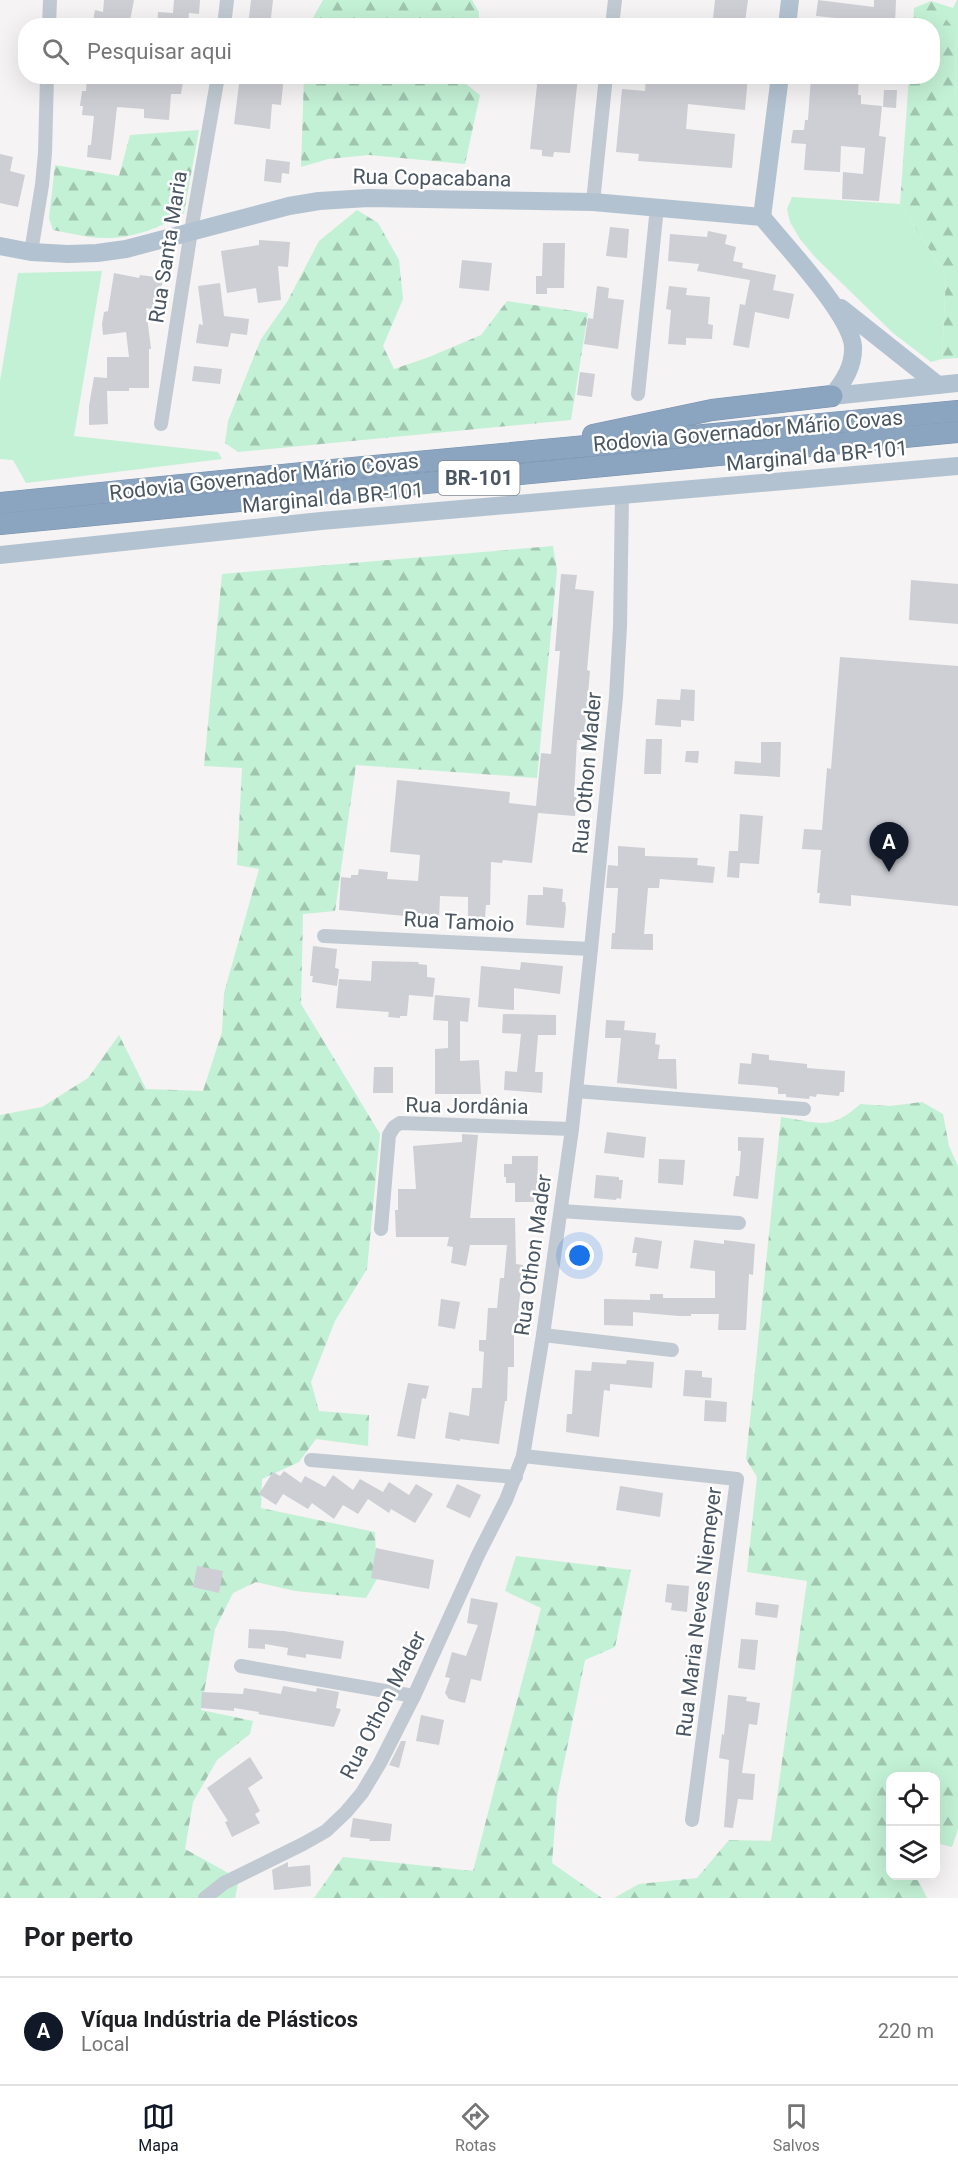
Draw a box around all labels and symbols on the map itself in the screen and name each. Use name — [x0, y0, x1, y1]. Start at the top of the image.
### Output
street label: Rua Copacabana — [352, 165, 512, 191]
street label: Rua Santa Maria — [144, 169, 192, 325]
street label: Rodovia Governador Mário Covas — [592, 405, 904, 457]
street label: Marginal da BR-101 — [725, 436, 909, 476]
street label: Rodovia Governador Mário Covas — [108, 449, 420, 505]
road number: BR-101 — [438, 461, 520, 495]
street label: Marginal da BR-101 — [241, 478, 425, 518]
street label: Rua Othon Mader — [568, 691, 606, 855]
pin: A — [870, 822, 908, 872]
street label: Rua Tamoio — [403, 907, 515, 937]
street label: Rua Jordânia — [405, 1093, 529, 1119]
street label: Rua Othon Mader — [510, 1173, 556, 1337]
your location — [565, 1241, 594, 1270]
street label: Rua Maria Neves Niemeyer — [672, 1486, 726, 1738]
street label: Rua Othon Mader — [335, 1627, 431, 1783]

